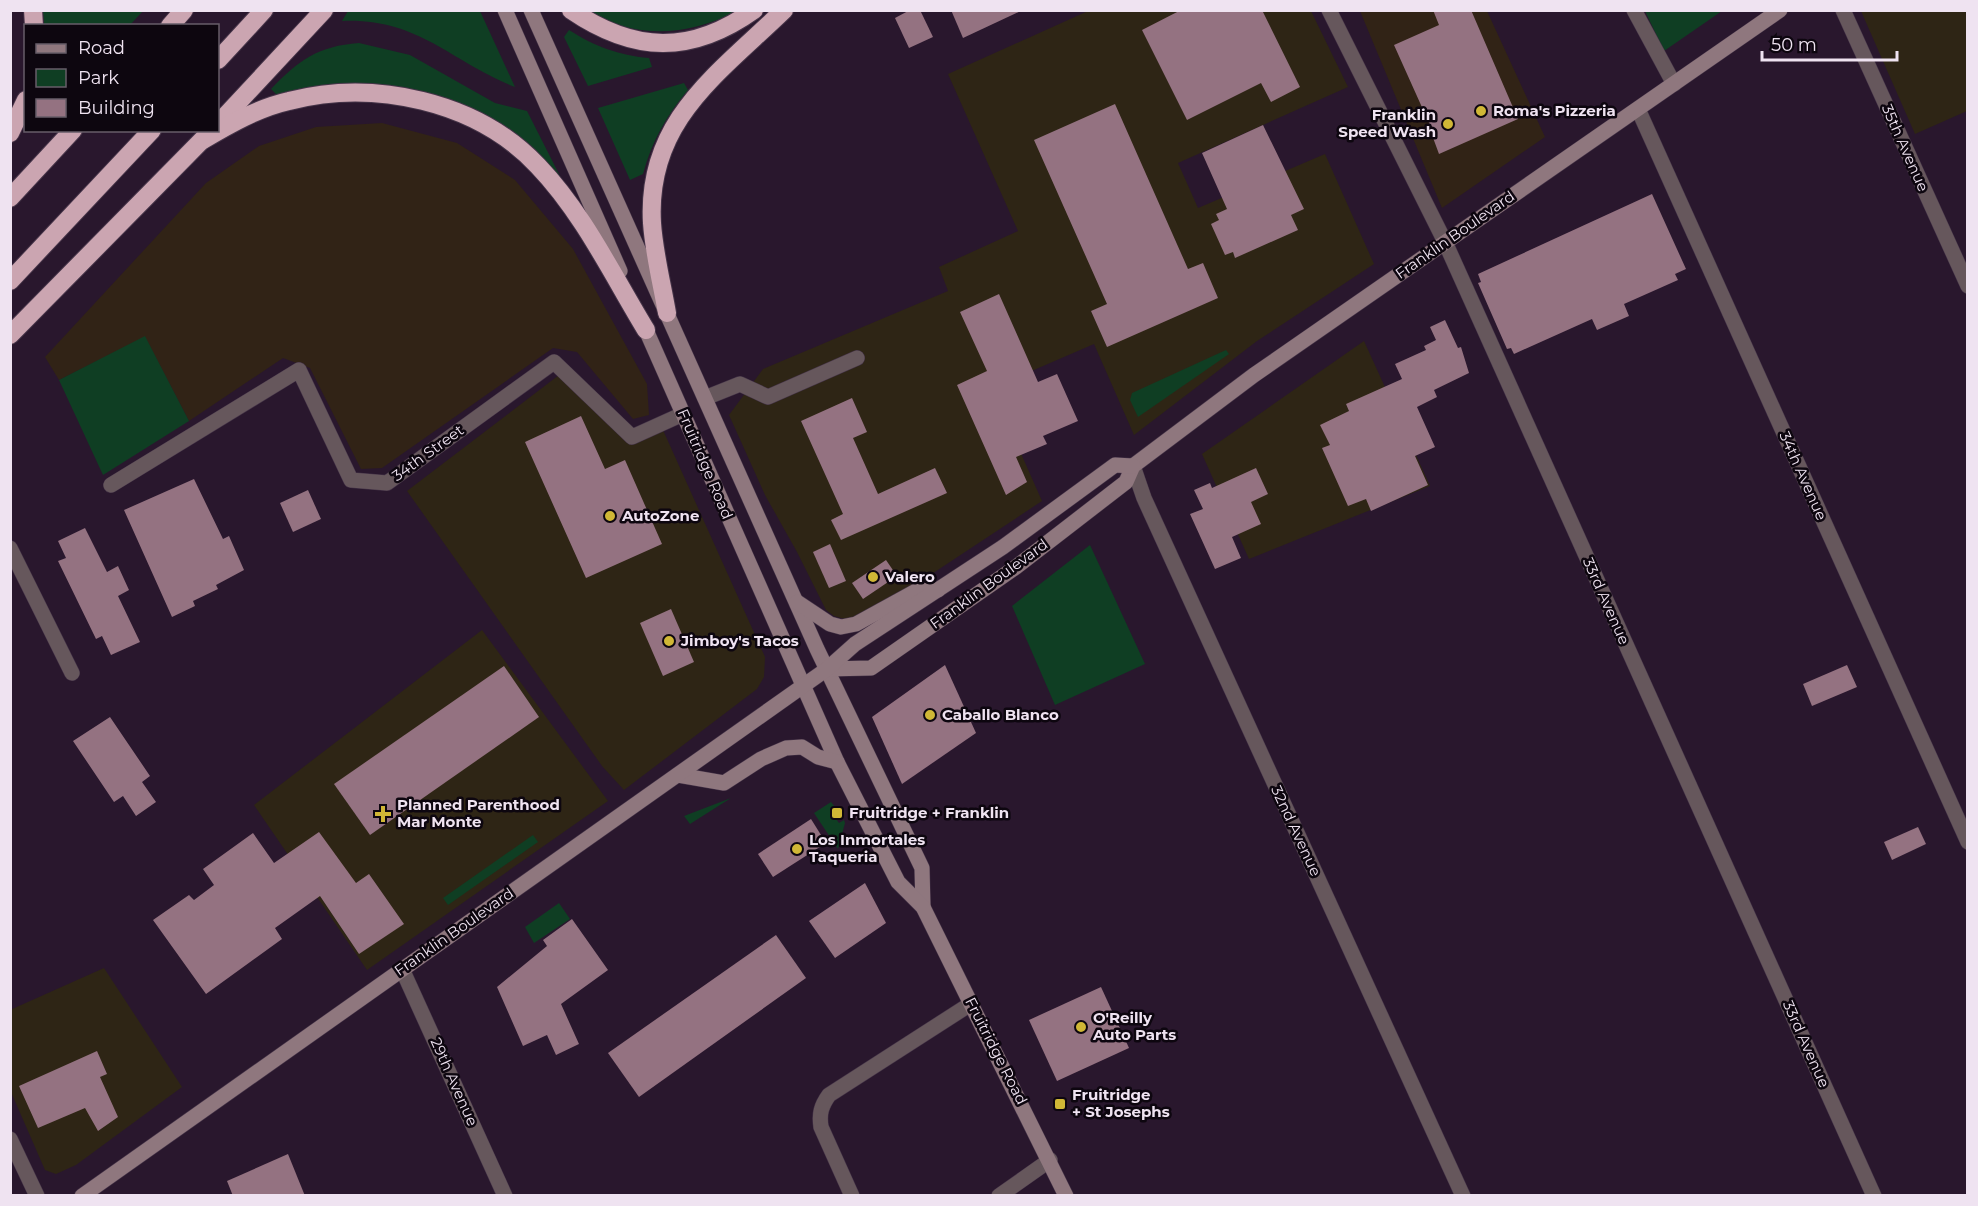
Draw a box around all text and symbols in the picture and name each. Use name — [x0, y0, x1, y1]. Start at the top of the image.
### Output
legend — [24, 24, 219, 132]
scale bar — [1762, 24, 1897, 62]
text: 50 m — [1771, 34, 1817, 56]
text: Road — [78, 37, 125, 59]
text: Park — [78, 67, 119, 89]
text: Building — [78, 97, 155, 119]
place label: Roma's Pizzeria — [1493, 101, 1616, 120]
street label: 35th Avenue — [1878, 101, 1933, 194]
marker: Roma's Pizzeria — [1474, 104, 1488, 118]
place label: Franklin Speed Wash — [1338, 105, 1436, 141]
marker: Franklin Speed Wash — [1441, 117, 1455, 131]
street label: Franklin Boulevard — [1391, 186, 1518, 283]
street label: Fruitridge Road — [674, 406, 737, 522]
street label: 34th Street — [388, 420, 467, 485]
street label: 34th Avenue — [1775, 428, 1831, 523]
place label: AutoZone — [621, 506, 699, 525]
marker: AutoZone — [603, 509, 617, 523]
street label: Franklin Boulevard — [926, 534, 1051, 633]
street label: 33rd Avenue — [1579, 554, 1634, 647]
place label: Valero — [884, 567, 935, 586]
marker: Valero — [866, 570, 880, 584]
place label: Jimboy's Tacos — [680, 631, 799, 650]
marker: Jimboy's Tacos — [662, 634, 676, 648]
place label: Caballo Blanco — [942, 705, 1059, 724]
marker: Caballo Blanco — [923, 708, 937, 722]
street label: 32nd Avenue — [1267, 782, 1326, 879]
place label: Planned Parenthood Mar Monte — [397, 795, 560, 831]
place label: Fruitridge + Franklin — [849, 803, 1009, 822]
marker: Planned Parenthood Mar Monte — [374, 805, 392, 823]
marker: Fruitridge + Franklin — [830, 806, 844, 820]
place label: Los Inmortales Taqueria — [809, 830, 925, 866]
marker: Los Inmortales Taqueria — [790, 842, 804, 856]
street label: Franklin Boulevard — [390, 883, 517, 980]
street label: Fruitridge Road — [961, 994, 1032, 1108]
street label: 33rd Avenue — [1779, 997, 1834, 1090]
place label: O'Reilly Auto Parts — [1092, 1008, 1176, 1044]
marker: O'Reilly Auto Parts — [1074, 1020, 1088, 1034]
street label: 29th Avenue — [427, 1035, 482, 1129]
place label: Fruitridge + St Josephs — [1072, 1085, 1170, 1121]
marker: Fruitridge + St Josephs — [1053, 1097, 1067, 1111]

